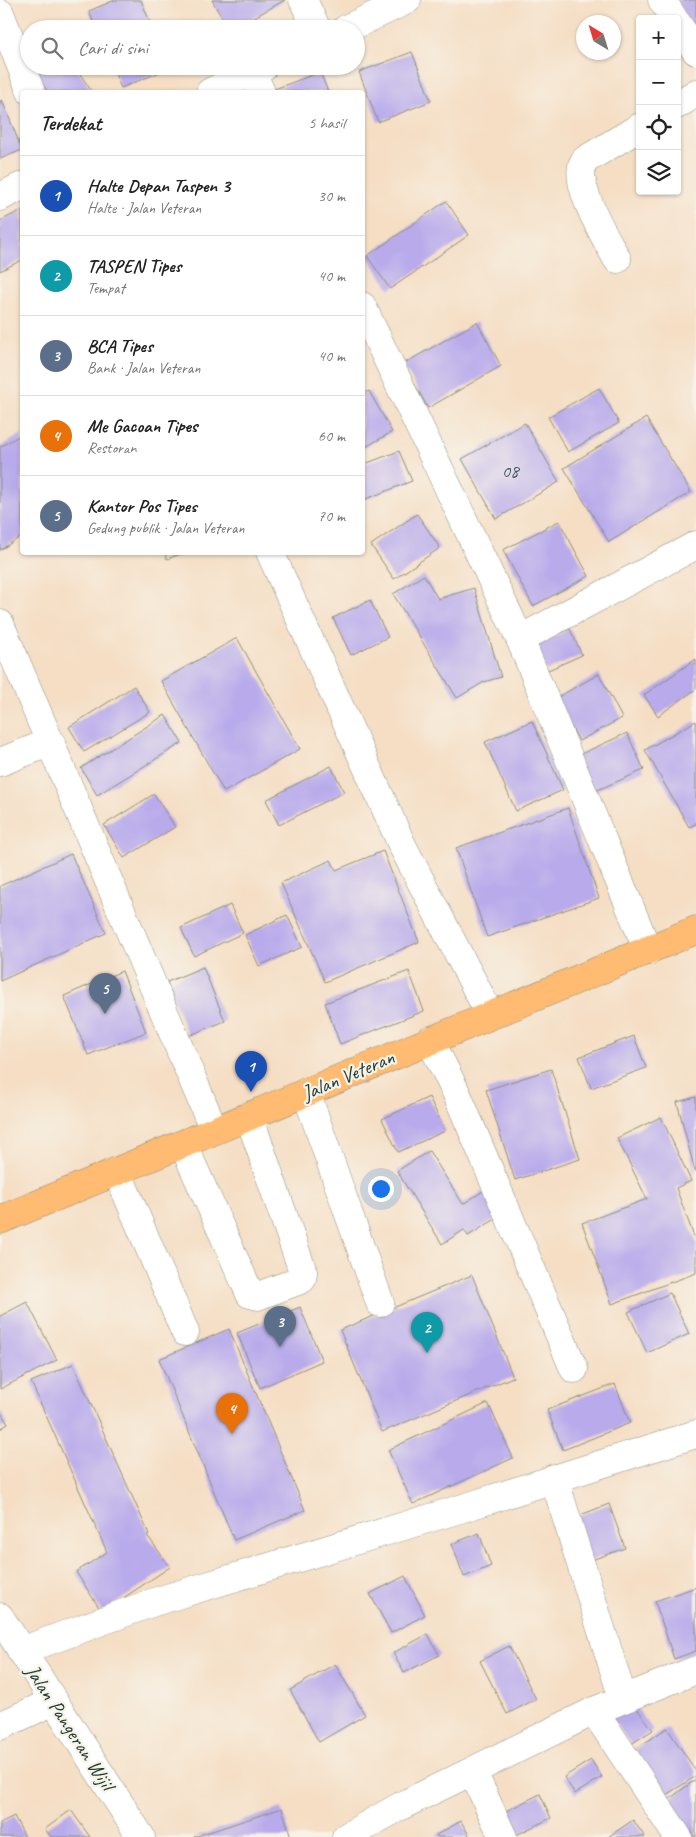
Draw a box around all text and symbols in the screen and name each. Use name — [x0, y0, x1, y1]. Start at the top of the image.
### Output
north arrow — [576, 15, 621, 60]
map controls — [636, 15, 681, 195]
button: + — [636, 15, 681, 60]
search box — [20, 20, 365, 75]
icon: search — [38, 34, 66, 62]
text: Cari di sini — [78, 36, 148, 60]
button: − — [636, 60, 681, 105]
button: locate — [636, 105, 681, 150]
text: Terdekat — [40, 110, 101, 136]
text: 5 hasil — [308, 113, 345, 133]
button: layers — [636, 150, 681, 195]
text: Halte Depan Taspen 3 — [87, 174, 230, 198]
text: 1 — [52, 186, 60, 206]
text: 30 m — [318, 186, 345, 206]
text: Halte · Jalan Veteran — [87, 198, 201, 218]
text: TASPEN Tipes — [87, 254, 181, 278]
text: 2 — [52, 266, 60, 286]
text: 40 m — [318, 266, 345, 286]
text: Tempat — [87, 278, 125, 298]
text: BCA Tipes — [87, 334, 153, 358]
text: 3 — [52, 346, 60, 366]
text: 40 m — [318, 346, 345, 366]
text: Bank · Jalan Veteran — [87, 358, 200, 378]
text: Me Gacoan Tipes — [87, 414, 197, 438]
text: 4 — [52, 426, 60, 446]
text: 60 m — [318, 426, 345, 446]
text: Restoran — [87, 438, 137, 458]
house number: 08 — [501, 459, 521, 483]
text: Kantor Pos Tipes — [87, 494, 197, 518]
text: 5 — [53, 506, 59, 526]
text: 70 m — [318, 506, 345, 526]
text: Gedung publik · Jalan Veteran — [87, 518, 245, 538]
pin: 5 — [89, 973, 121, 1014]
street label: Jalan Veteran — [297, 1044, 398, 1106]
pin: 1 — [235, 1051, 267, 1092]
your location — [368, 1176, 394, 1202]
pin: 3 — [264, 1306, 296, 1347]
pin: 2 — [411, 1312, 443, 1353]
pin: 4 — [216, 1393, 248, 1434]
street label: Jalan Pangeran Wijil — [19, 1659, 122, 1798]

